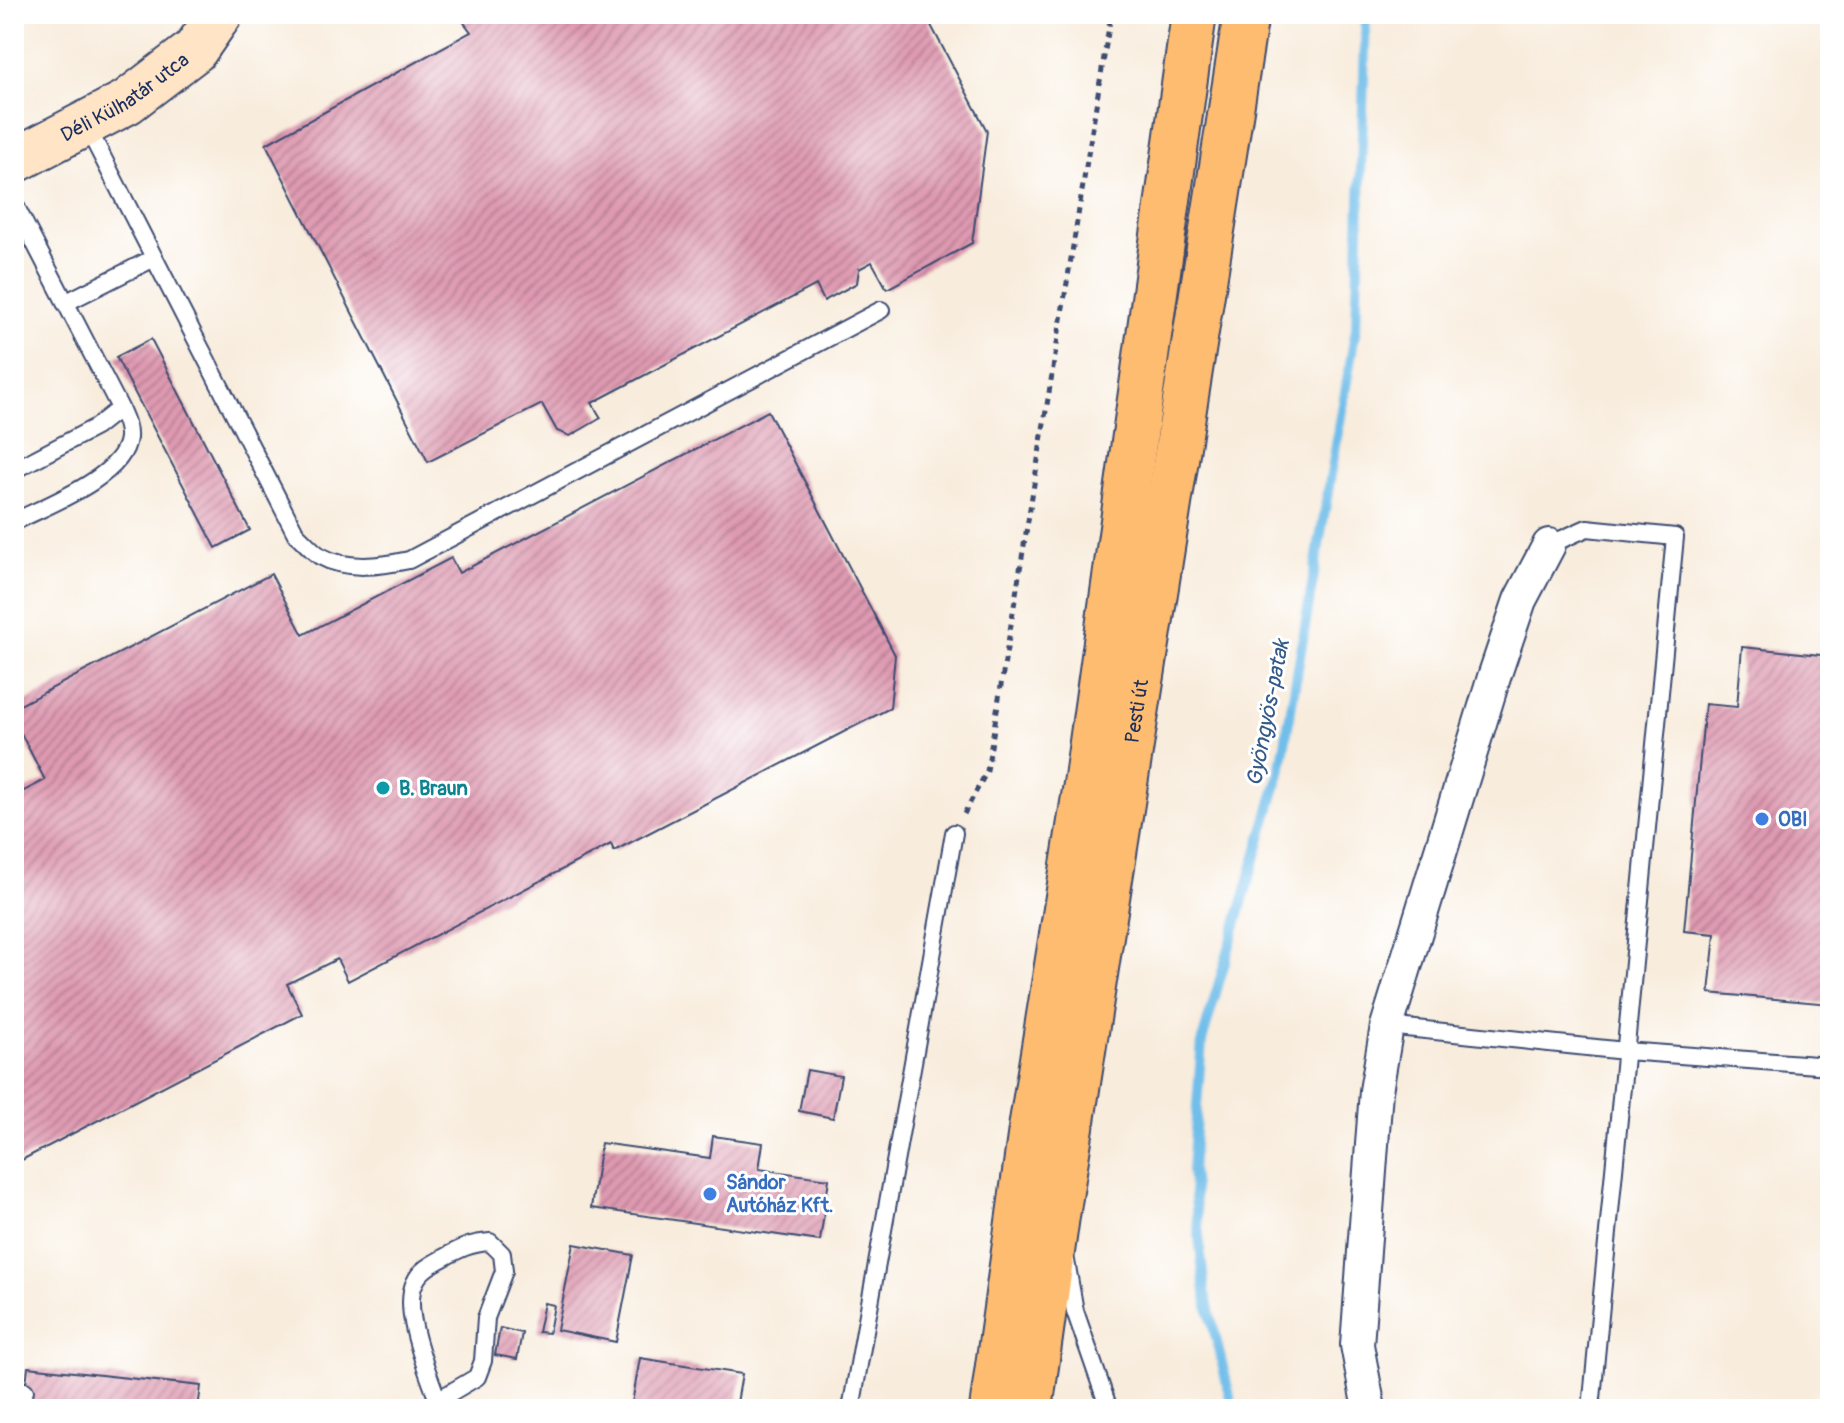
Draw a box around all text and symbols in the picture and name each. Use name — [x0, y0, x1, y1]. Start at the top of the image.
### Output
street label: Déli Külhatár utca — [56, 47, 194, 147]
water label: Gyöngyös-patak — [1240, 636, 1296, 789]
street label: Pesti út — [1119, 676, 1154, 745]
place label: B. Braun — [399, 776, 468, 801]
marker: B. Braun — [374, 779, 392, 797]
place label: OBI — [1778, 807, 1808, 832]
marker: OBI — [1753, 810, 1771, 828]
place label: Sándor Autóház Kft. — [726, 1170, 833, 1218]
marker: Sándor Autóház Kft. — [701, 1185, 719, 1203]

